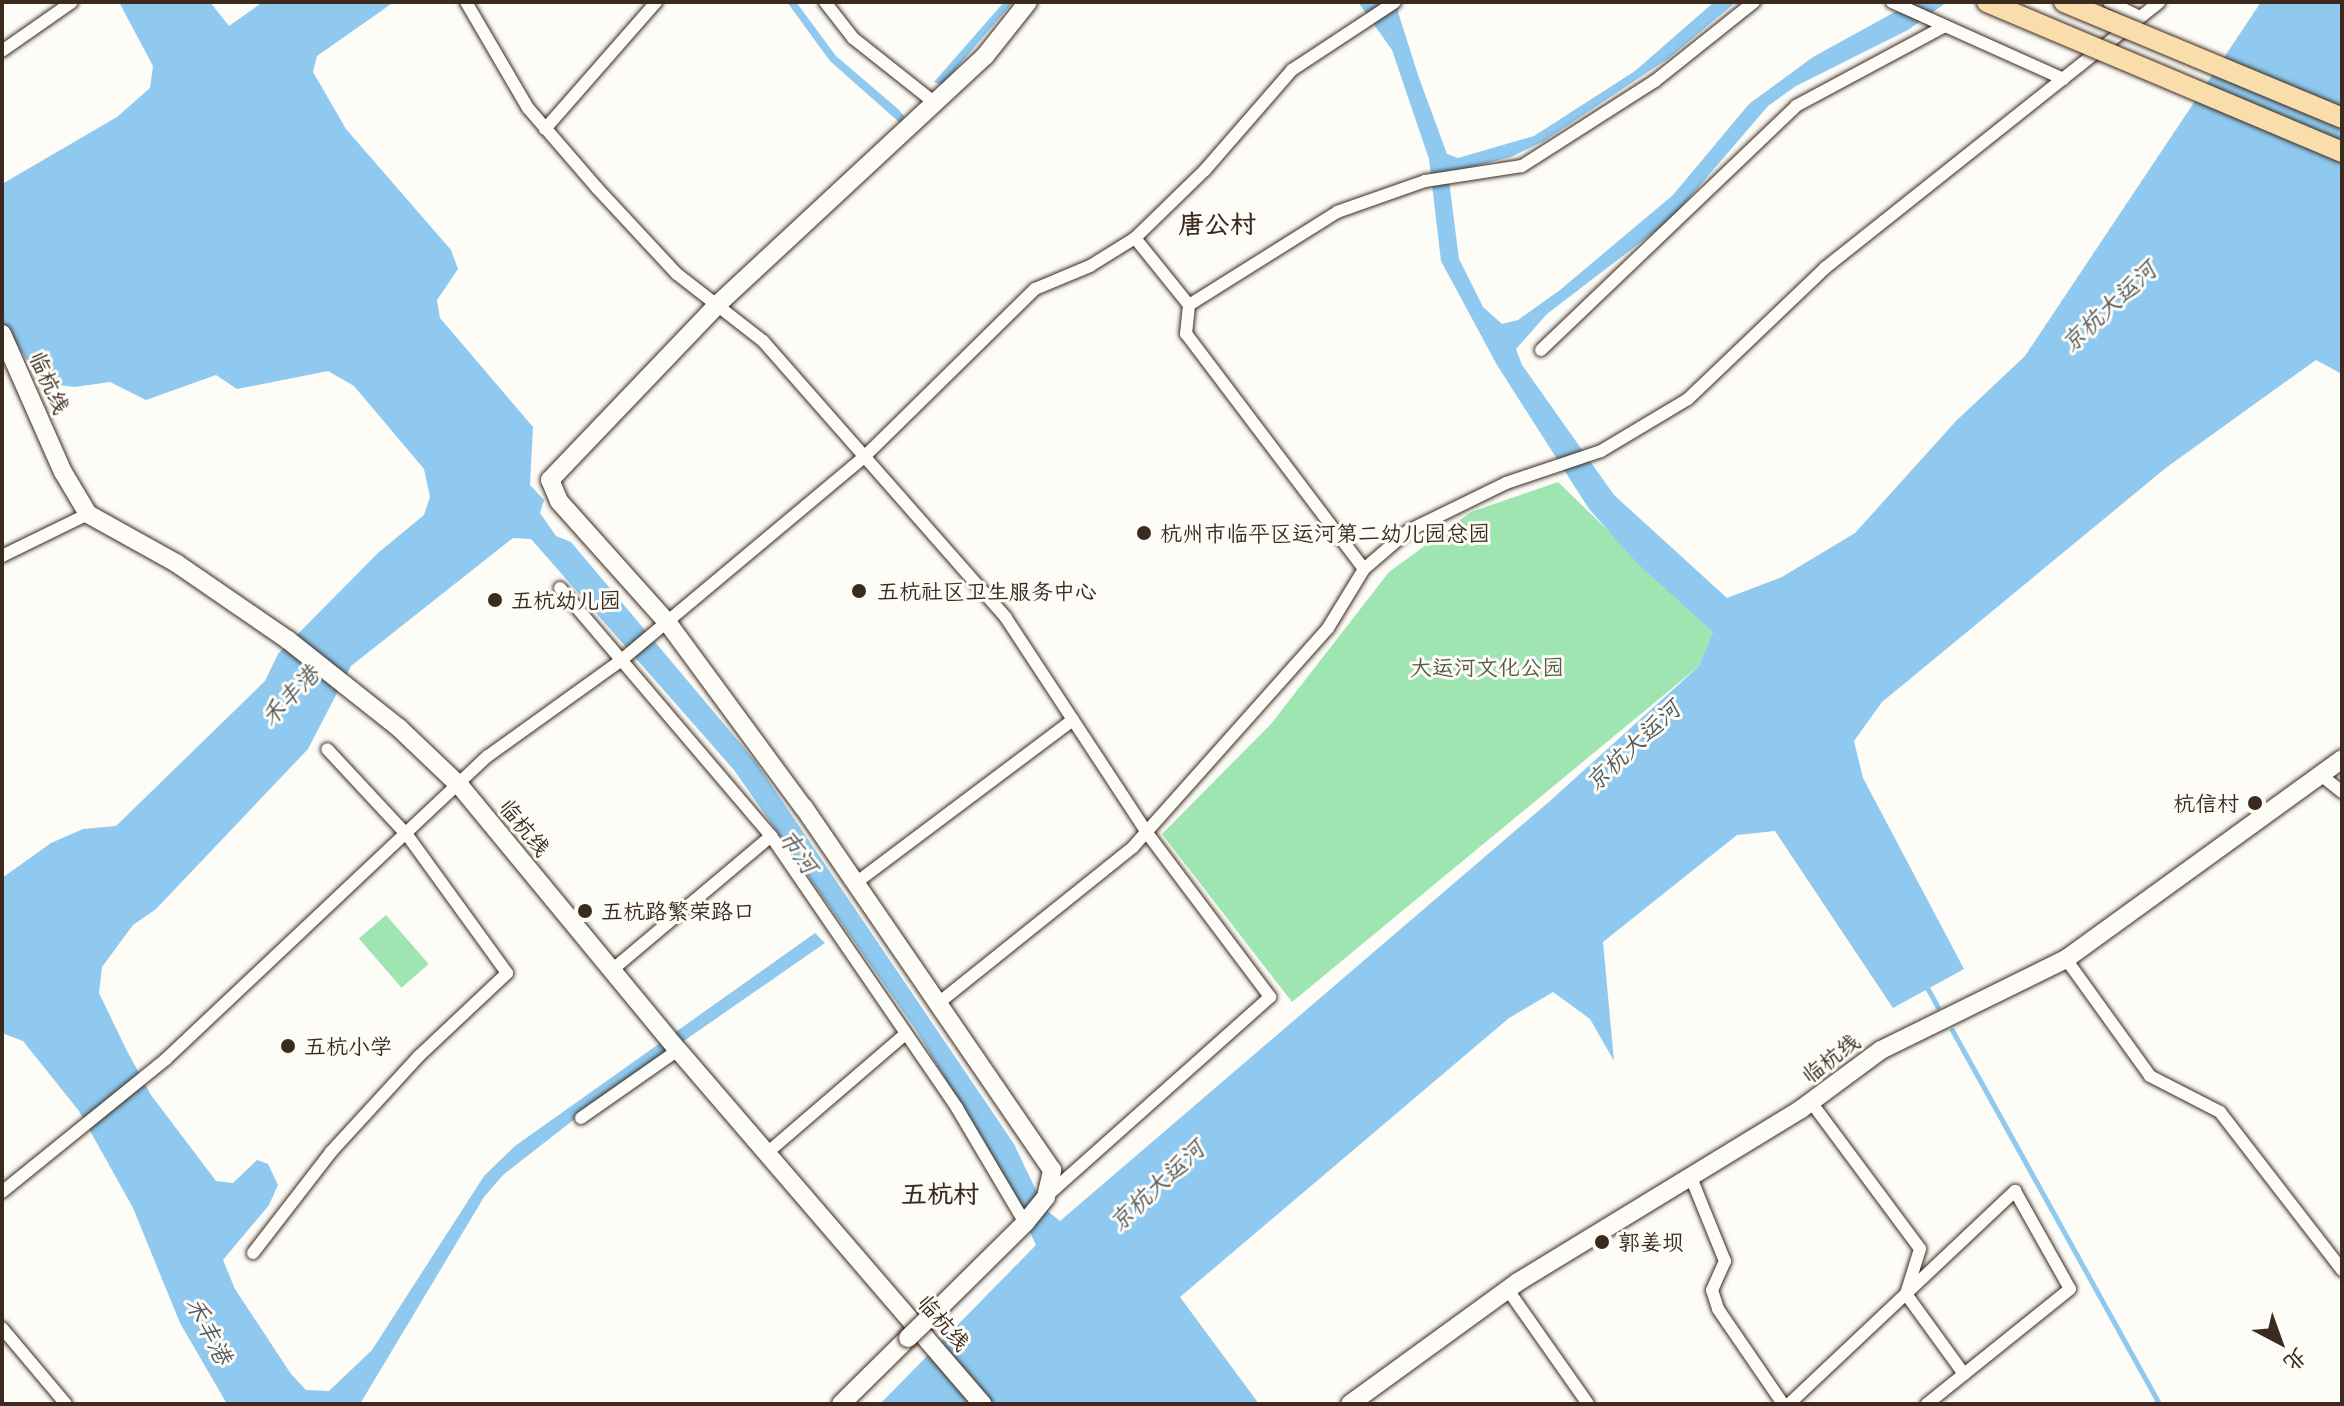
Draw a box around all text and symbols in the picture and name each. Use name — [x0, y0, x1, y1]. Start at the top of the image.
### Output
district label: 唐公村 — [1178, 208, 1256, 240]
water label: 京杭大运河 — [2054, 255, 2162, 357]
street label: 临杭线 — [25, 346, 75, 418]
place label: 杭州市临平区运河第二幼儿园总园 — [1160, 520, 1490, 546]
marker: 杭州市临平区运河第二幼儿园总园 — [1135, 524, 1153, 542]
place label: 五杭社区卫生服务中心 — [877, 578, 1097, 604]
marker: 五杭社区卫生服务中心 — [848, 580, 870, 602]
place label: 五杭幼儿园 — [511, 587, 621, 613]
marker: 五杭幼儿园 — [486, 591, 504, 609]
park label: 大运河文化公园 — [1410, 654, 1564, 680]
water label: 禾丰港 — [254, 659, 324, 731]
water label: 京杭大运河 — [1578, 694, 1686, 796]
place label: 杭信村 — [2173, 790, 2239, 816]
street label: 临杭线 — [494, 793, 556, 861]
marker: 杭信村 — [2246, 794, 2264, 812]
water label: 市河 — [773, 823, 825, 879]
place label: 五杭路繁荣路口 — [601, 898, 755, 924]
marker: 五杭路繁荣路口 — [576, 902, 594, 920]
street label: 临杭线 — [1796, 1028, 1864, 1088]
place label: 五杭小学 — [304, 1033, 392, 1059]
marker: 五杭小学 — [279, 1037, 297, 1055]
water label: 京杭大运河 — [1102, 1134, 1210, 1236]
district label: 五杭村 — [901, 1178, 979, 1210]
place label: 郭姜坝 — [1618, 1229, 1684, 1255]
marker: 郭姜坝 — [1593, 1233, 1611, 1251]
street label: 临杭线 — [912, 1288, 976, 1356]
water label: 禾丰港 — [181, 1291, 239, 1369]
north arrow — [2240, 1302, 2320, 1382]
text: 北 — [2278, 1342, 2314, 1379]

